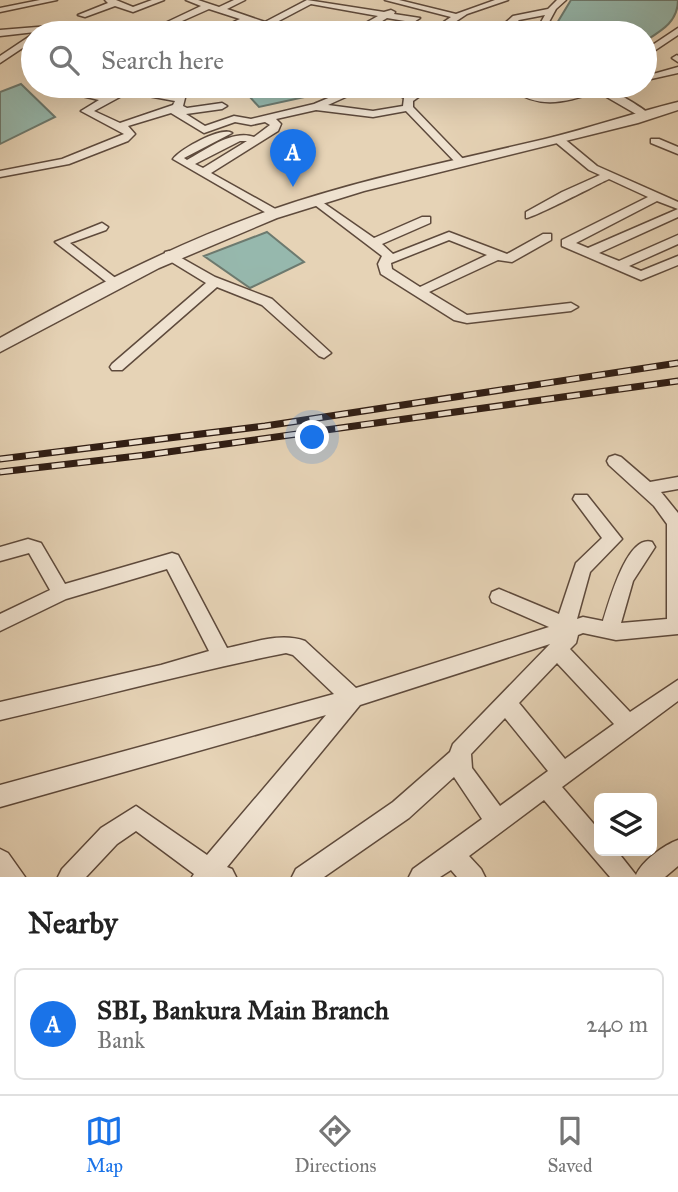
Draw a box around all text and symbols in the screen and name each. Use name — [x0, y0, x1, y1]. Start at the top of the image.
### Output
search box — [21, 21, 657, 98]
icon: search — [45, 41, 83, 79]
text: Search here — [101, 44, 224, 76]
pin: A — [270, 129, 316, 187]
your location — [295, 420, 329, 454]
map controls — [594, 793, 657, 856]
button: layers — [594, 793, 657, 856]
text: Nearby — [28, 905, 118, 941]
text: SBI, Bankura Main Branch — [97, 994, 389, 1026]
text: A — [45, 1010, 61, 1038]
text: 240 m — [586, 1010, 648, 1038]
text: Bank — [97, 1026, 145, 1054]
tab: Map — [85, 1112, 123, 1177]
tab: Directions — [294, 1112, 376, 1177]
tab: Saved — [547, 1112, 593, 1177]

